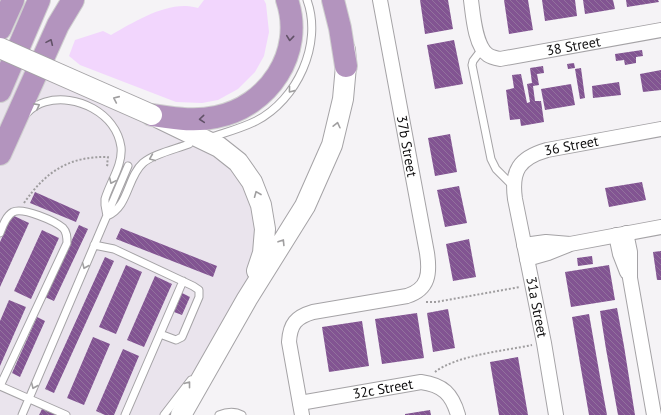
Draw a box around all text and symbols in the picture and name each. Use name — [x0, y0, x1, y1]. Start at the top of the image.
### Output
street label: 38 Street — [545, 32, 602, 60]
one-way arrow — [286, 35, 295, 41]
one-way arrow — [45, 39, 53, 47]
one-way arrow — [289, 85, 296, 92]
one-way arrow — [113, 96, 121, 104]
one-way arrow — [33, 103, 40, 111]
one-way arrow — [199, 114, 205, 123]
street label: 37b Street — [393, 114, 421, 178]
one-way arrow — [332, 122, 340, 128]
street label: 36 Street — [543, 132, 600, 159]
one-way arrow — [149, 153, 157, 161]
one-way arrow — [109, 177, 117, 185]
one-way arrow — [254, 191, 262, 198]
one-way arrow — [278, 239, 285, 246]
one-way arrow — [82, 262, 90, 270]
street label: 31a Street — [522, 275, 552, 339]
street label: 32c Street — [351, 375, 415, 403]
one-way arrow — [31, 381, 39, 389]
one-way arrow — [183, 382, 190, 389]

